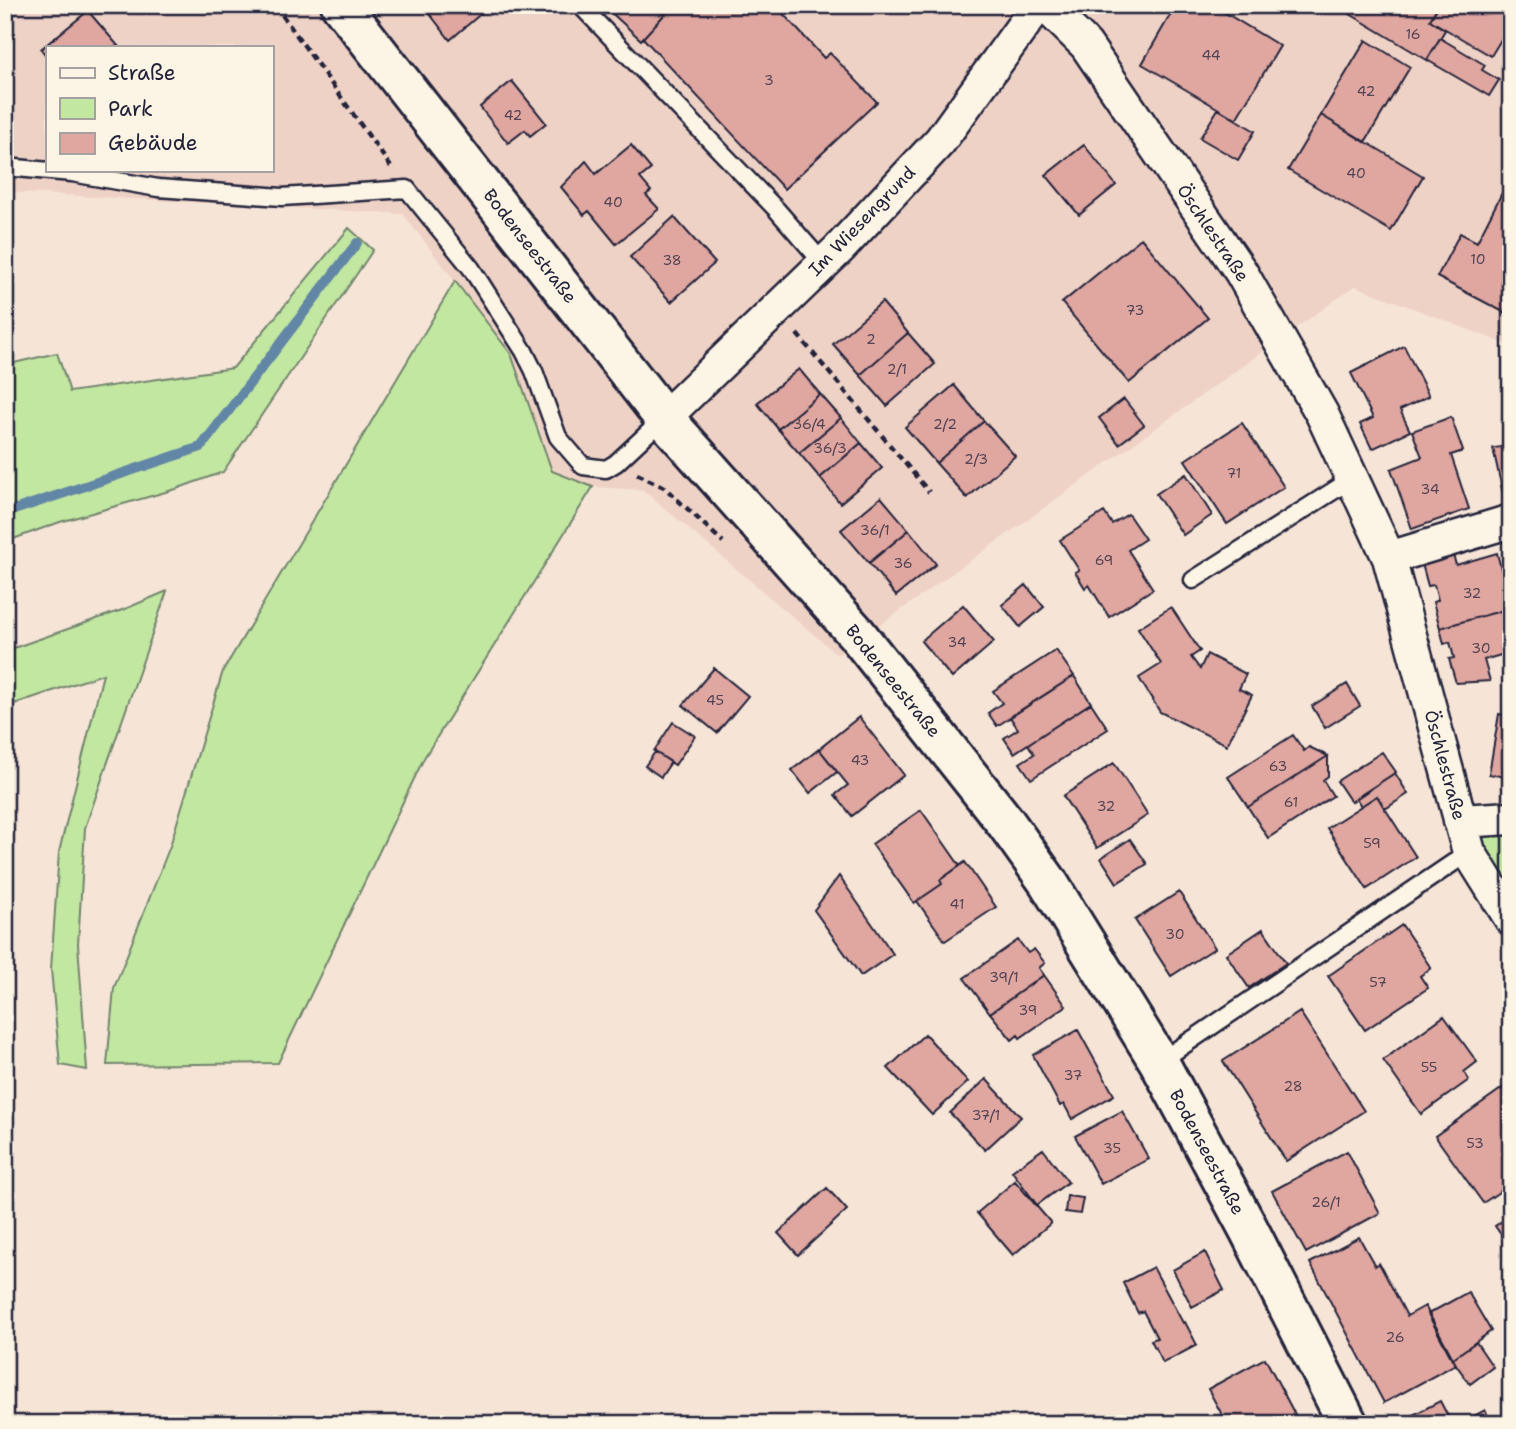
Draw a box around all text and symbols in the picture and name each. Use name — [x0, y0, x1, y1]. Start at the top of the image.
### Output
house number: 16 — [1405, 25, 1421, 43]
legend — [46, 46, 273, 172]
house number: 44 — [1201, 46, 1221, 64]
text: Straße — [108, 59, 176, 87]
house number: 3 — [764, 71, 774, 89]
house number: 42 — [1357, 82, 1375, 100]
text: Park — [108, 95, 153, 123]
house number: 42 — [504, 106, 522, 124]
text: Gebäude — [108, 129, 198, 157]
street label: Im Wiesengrund — [803, 161, 921, 281]
house number: 40 — [1346, 164, 1366, 182]
street label: Öschlestraße — [1171, 179, 1255, 287]
street label: Bodenseestraße — [478, 184, 582, 308]
house number: 40 — [603, 193, 623, 211]
house number: 10 — [1470, 250, 1486, 268]
house number: 38 — [662, 251, 682, 269]
house number: 73 — [1126, 301, 1144, 319]
house number: 2 — [866, 330, 876, 348]
house number: 2/1 — [887, 360, 907, 378]
house number: 36/4 — [792, 415, 826, 433]
house number: 2/2 — [933, 415, 957, 433]
house number: 36/3 — [813, 439, 847, 457]
house number: 2/3 — [964, 450, 988, 468]
house number: 71 — [1227, 464, 1241, 482]
house number: 34 — [1420, 480, 1440, 498]
house number: 36/1 — [860, 521, 890, 539]
house number: 69 — [1095, 551, 1113, 569]
house number: 36 — [893, 554, 913, 572]
house number: 32 — [1463, 584, 1481, 602]
street label: Bodenseestraße — [840, 619, 946, 743]
house number: 34 — [947, 633, 967, 651]
house number: 30 — [1471, 639, 1491, 657]
house number: 45 — [706, 691, 724, 709]
street label: Öschlestraße — [1419, 707, 1471, 823]
house number: 43 — [851, 751, 869, 769]
house number: 63 — [1269, 757, 1287, 775]
house number: 61 — [1284, 793, 1298, 811]
house number: 32 — [1097, 797, 1115, 815]
house number: 59 — [1363, 834, 1381, 852]
house number: 41 — [950, 895, 964, 913]
house number: 30 — [1165, 925, 1185, 943]
house number: 39/1 — [989, 968, 1019, 986]
house number: 57 — [1369, 973, 1387, 991]
house number: 39 — [1019, 1001, 1037, 1019]
house number: 55 — [1421, 1058, 1437, 1076]
house number: 37 — [1064, 1066, 1082, 1084]
house number: 28 — [1283, 1077, 1303, 1095]
street label: Bodenseestraße — [1164, 1085, 1250, 1219]
house number: 37/1 — [972, 1106, 1000, 1124]
house number: 53 — [1466, 1134, 1484, 1152]
house number: 35 — [1103, 1139, 1121, 1157]
house number: 26/1 — [1311, 1193, 1341, 1211]
house number: 26 — [1386, 1328, 1405, 1346]

